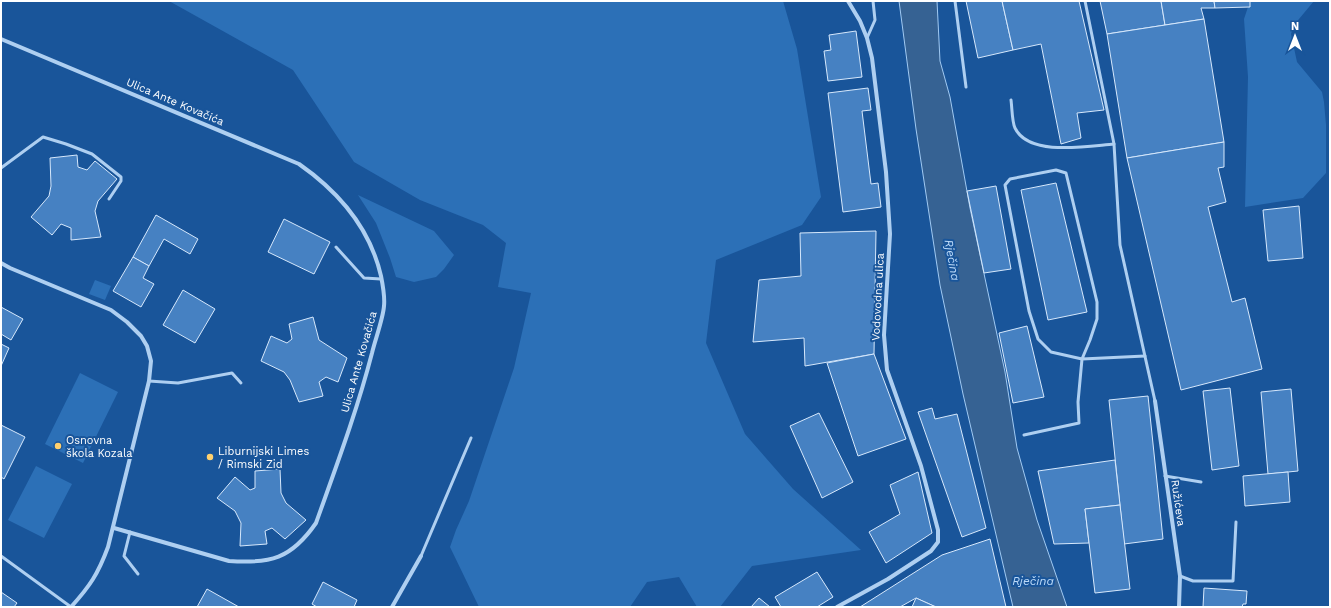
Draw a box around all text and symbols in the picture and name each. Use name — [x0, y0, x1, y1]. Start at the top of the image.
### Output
north arrow — [1275, 16, 1315, 56]
text: N — [1291, 20, 1299, 33]
street label: Ulica Ante Kovačića — [124, 76, 226, 128]
water label: Rječina — [941, 238, 963, 282]
street label: Vodovodna ulica — [869, 253, 887, 341]
street label: Ulica Ante Kovačića — [338, 310, 380, 414]
place label: Osnovna škola Kozala — [66, 434, 132, 460]
marker: Osnovna škola Kozala — [53, 441, 63, 451]
place label: Liburnijski Limes / Rimski Zid — [218, 445, 309, 471]
marker: Liburnijski Limes / Rimski Zid — [205, 452, 215, 462]
street label: Ružićeva — [1168, 479, 1188, 527]
water label: Rječina — [1012, 574, 1054, 588]

